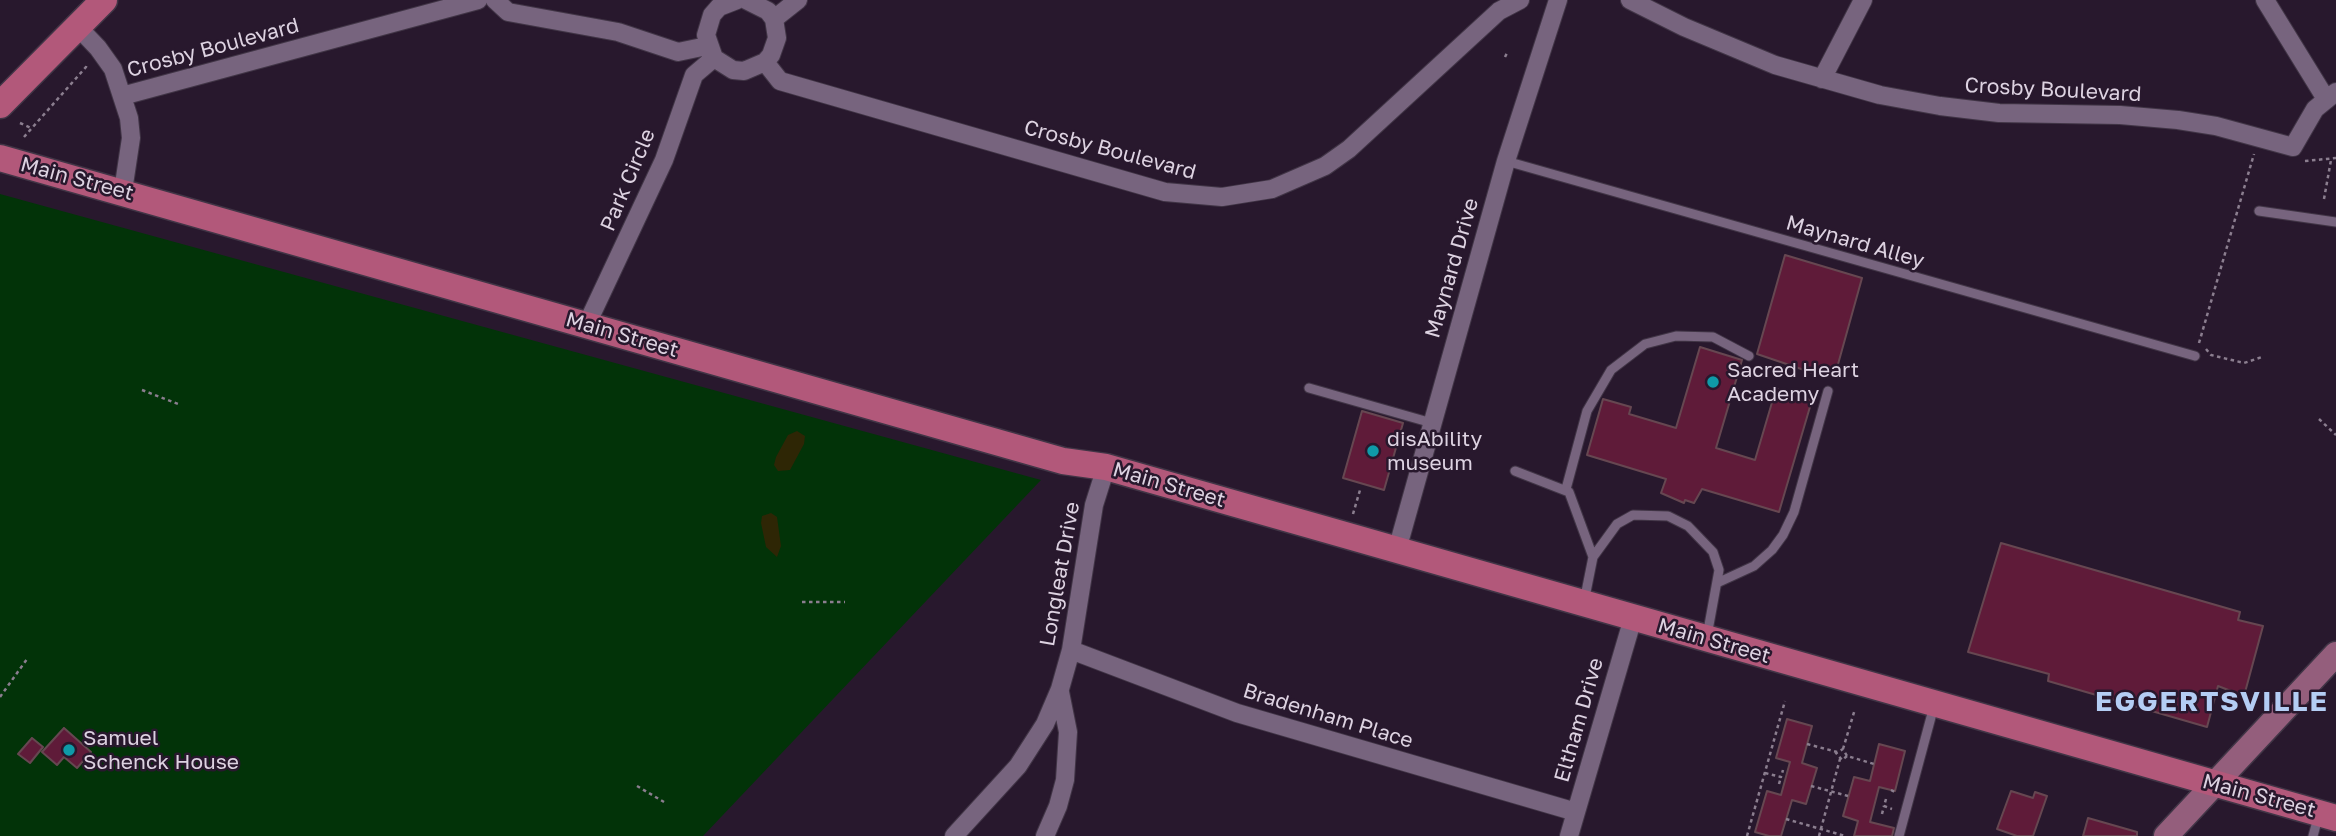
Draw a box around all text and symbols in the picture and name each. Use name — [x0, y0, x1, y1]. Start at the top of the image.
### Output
street label: Crosby Boulevard — [124, 13, 302, 83]
street label: Crosby Boulevard — [1964, 73, 2142, 107]
street label: Crosby Boulevard — [1021, 115, 1199, 185]
street label: Park Circle — [595, 125, 661, 235]
street label: Main Street — [18, 152, 136, 206]
street label: Maynard Drive — [1420, 195, 1484, 341]
street label: Maynard Alley — [1783, 210, 1927, 274]
street label: Main Street — [563, 307, 681, 363]
place label: Sacred Heart Academy — [1727, 357, 1859, 407]
marker: Sacred Heart Academy — [1705, 374, 1721, 390]
place label: disAbility museum — [1387, 426, 1482, 476]
marker: disAbility museum — [1365, 443, 1381, 459]
street label: Main Street — [1110, 457, 1228, 513]
street label: Longleat Drive — [1035, 500, 1085, 648]
street label: Main Street — [1655, 613, 1773, 669]
street label: Eltham Drive — [1549, 655, 1609, 785]
street label: Bradenham Place — [1240, 678, 1416, 754]
district label: EGGERTSVILLE — [2097, 685, 2327, 719]
place label: Samuel Schenck House — [83, 725, 239, 775]
marker: Samuel Schenck House — [61, 742, 77, 758]
street label: Main Street — [2200, 769, 2318, 823]

